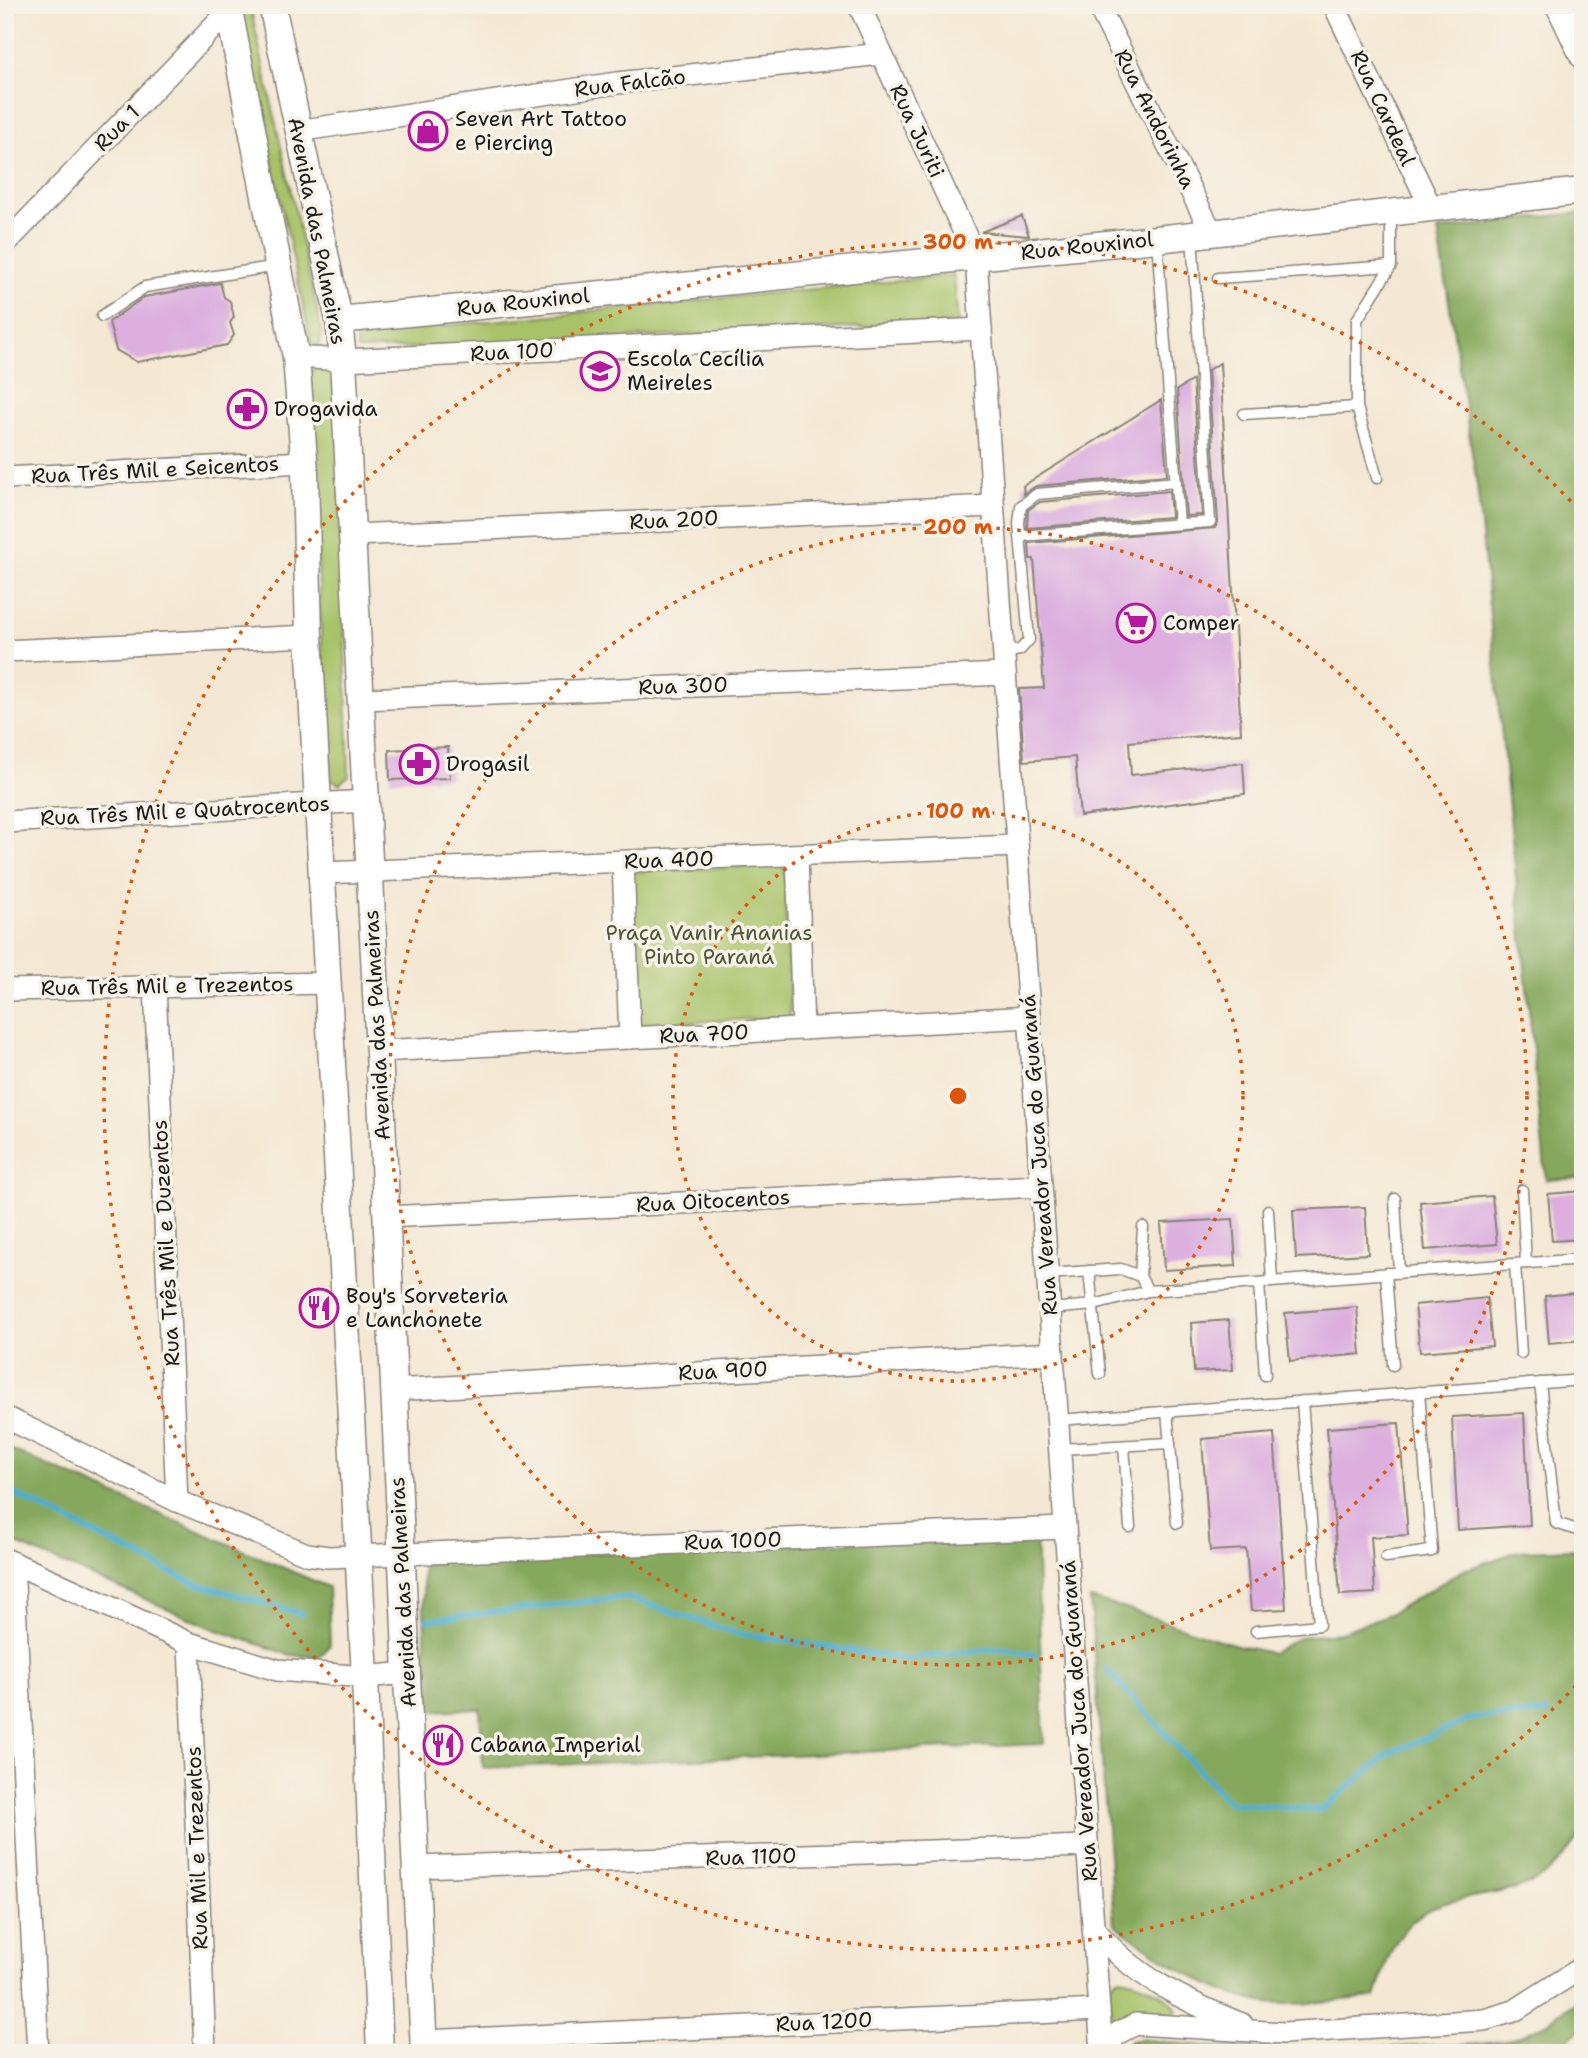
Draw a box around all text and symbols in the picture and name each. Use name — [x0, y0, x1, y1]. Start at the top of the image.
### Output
street label: Rua Andorinha — [1108, 44, 1202, 194]
street label: Rua Cardeal — [1344, 46, 1422, 171]
street label: Rua Falcão — [573, 62, 687, 104]
street label: Rua Juriti — [883, 80, 951, 182]
street label: Rua 1 — [88, 99, 146, 157]
place label: Seven Art Tattoo e Piercing — [455, 105, 627, 157]
shop icon: Seven Art Tattoo e Piercing — [407, 110, 449, 152]
street label: Avenida das Palmeiras — [281, 115, 353, 347]
street label: Rua Rouxinol — [1019, 225, 1155, 267]
text: 300 m — [923, 228, 993, 256]
street label: Rua Rouxinol — [455, 281, 591, 323]
street label: Rua 100 — [470, 336, 554, 368]
place label: Escola Cecília Meireles — [627, 345, 764, 397]
school or university icon: Escola Cecília Meireles — [579, 350, 621, 392]
pharmacy icon: Drogavida — [226, 388, 268, 430]
place label: Drogavida — [274, 395, 378, 423]
street label: Rua Três Mil e Seicentos — [30, 450, 280, 490]
street label: Rua 200 — [629, 504, 719, 536]
text: 200 m — [923, 513, 993, 541]
supermarket icon: Comper — [1115, 602, 1157, 644]
place label: Comper — [1163, 609, 1239, 637]
street label: Rua 300 — [638, 670, 728, 702]
pharmacy icon: Drogasil — [398, 743, 440, 785]
place label: Drogasil — [446, 750, 530, 778]
street label: Rua Três Mil e Quatrocentos — [39, 789, 331, 833]
text: 100 m — [926, 797, 990, 825]
street label: Rua 400 — [624, 844, 714, 876]
street label: Avenida das Palmeiras — [357, 909, 397, 1141]
park label: Praça Vanir Ananias Pinto Paraná — [605, 919, 813, 971]
street label: Rua Três Mil e Trezentos — [40, 970, 294, 1002]
street label: Rua Vereador Juca do Guaraná — [1014, 993, 1064, 1317]
street label: Rua 700 — [659, 1018, 749, 1050]
centre of rings — [946, 1084, 970, 1108]
street label: Rua Três Mil e Duzentos — [146, 1119, 186, 1367]
street label: Rua Oitocentos — [635, 1183, 791, 1219]
place label: Boy's Sorveteria e Lanchonete — [346, 1282, 508, 1334]
restaurant icon: Boy's Sorveteria e Lanchonete — [298, 1287, 340, 1329]
street label: Rua 900 — [677, 1355, 769, 1387]
street label: Avenida das Palmeiras — [383, 1476, 423, 1708]
street label: Rua 1000 — [683, 1525, 783, 1557]
street label: Rua Vereador Juca do Guaraná — [1054, 1559, 1104, 1883]
restaurant icon: Cabana Imperial — [422, 1724, 464, 1766]
place label: Cabana Imperial — [470, 1731, 641, 1759]
street label: Rua Mil e Trezentos — [179, 1746, 215, 1950]
street label: Rua 1100 — [705, 1841, 797, 1873]
street label: Rua 1200 — [775, 2005, 873, 2039]

